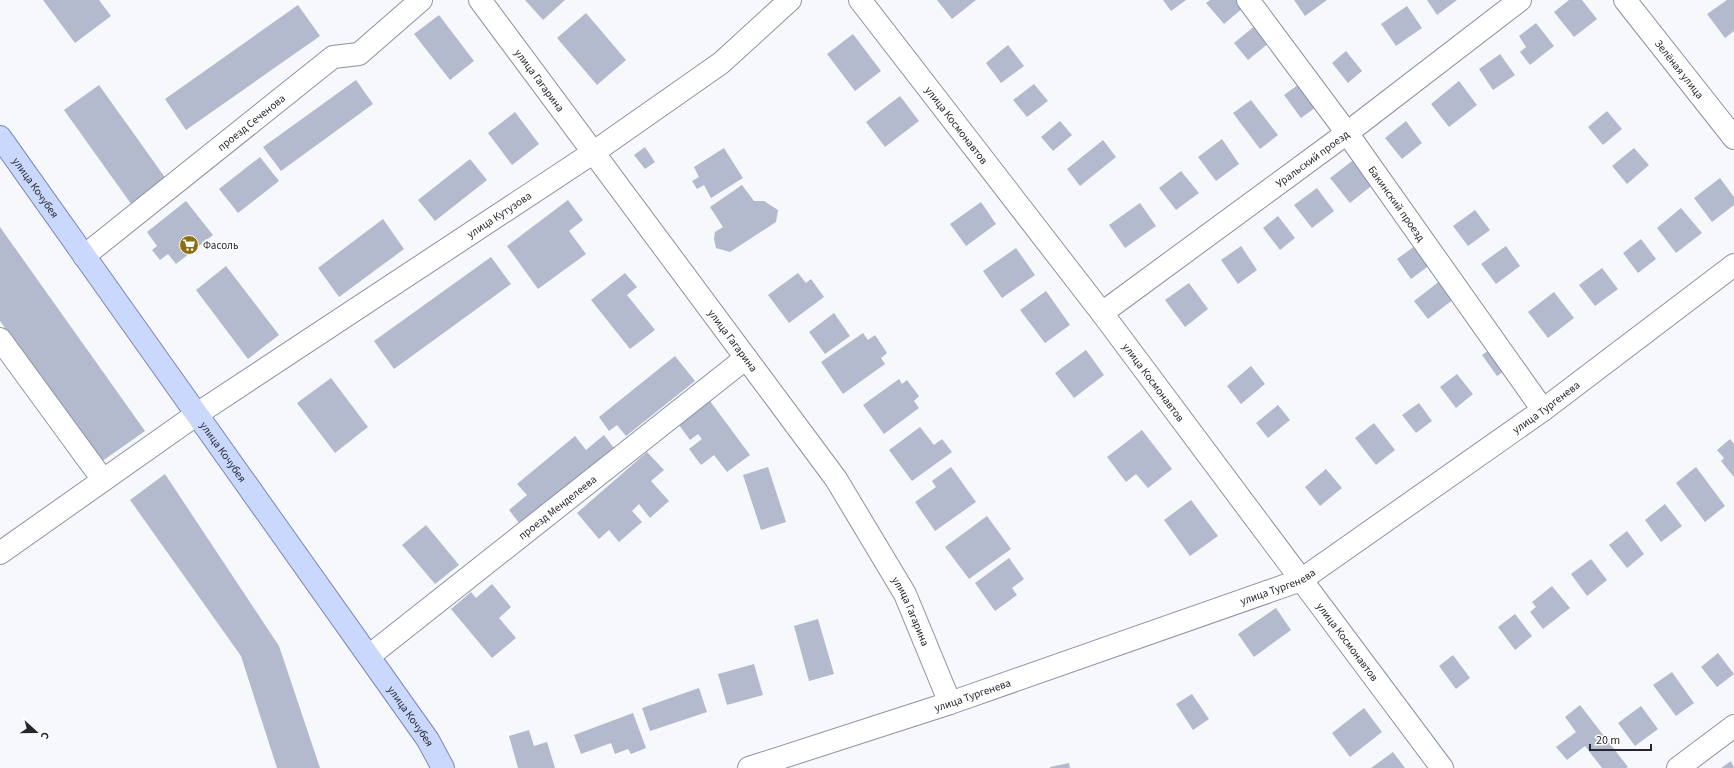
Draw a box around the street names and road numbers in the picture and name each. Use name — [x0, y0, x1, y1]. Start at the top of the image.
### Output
street label: Зелёная улица — [1651, 37, 1707, 102]
street label: улица Гагарина — [511, 46, 568, 115]
street label: улица Космонавтов — [921, 83, 991, 168]
street label: проезд Сеченова — [214, 91, 289, 155]
street label: Уральский проезд — [1273, 127, 1353, 191]
street label: улица Кочубея — [9, 154, 62, 221]
street label: Бакинский проезд — [1364, 163, 1428, 245]
street label: улица Кутузова — [464, 188, 535, 242]
street label: улица Гагарина — [704, 306, 761, 375]
street label: улица Космонавтов — [1119, 340, 1188, 425]
street label: улица Тургенева — [1510, 378, 1583, 437]
street label: улица Кочубея — [196, 419, 250, 485]
street label: проезд Менделеева — [515, 472, 600, 543]
street label: улица Тургенева — [1238, 565, 1319, 609]
street label: улица Гагарина — [888, 574, 933, 648]
street label: улица Космонавтов — [1313, 600, 1382, 685]
street label: улица Тургенева — [932, 675, 1013, 716]
street label: улица Кочубея — [384, 683, 437, 749]

